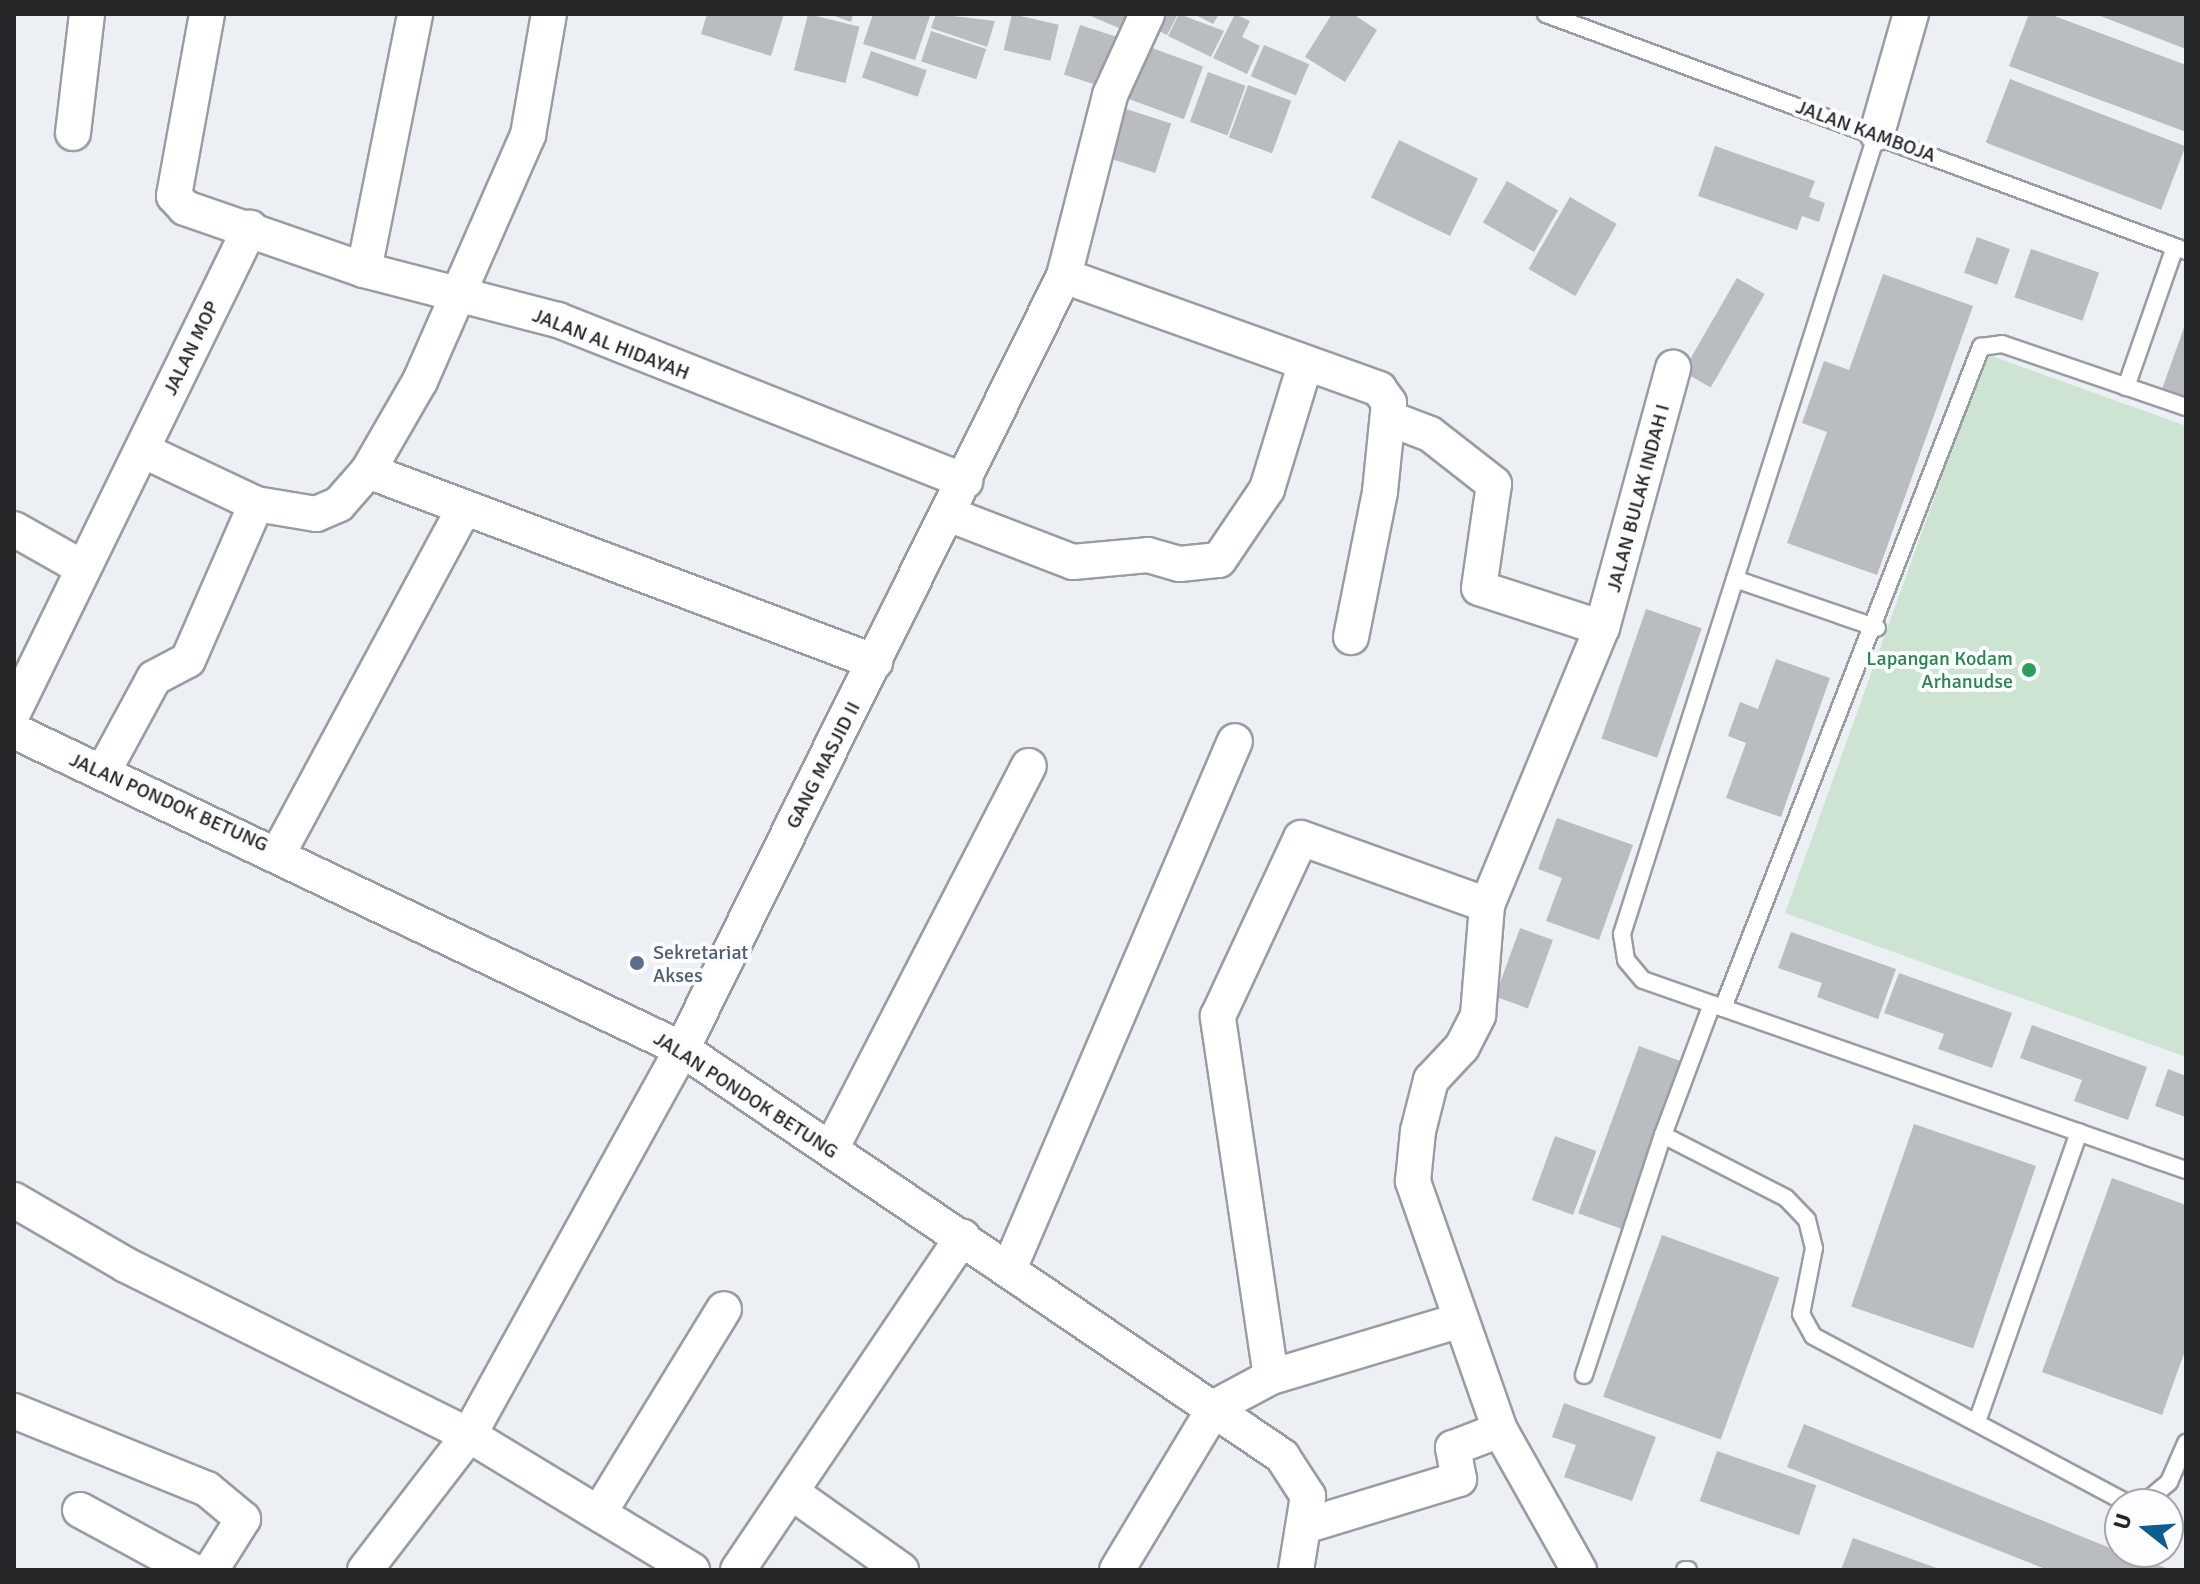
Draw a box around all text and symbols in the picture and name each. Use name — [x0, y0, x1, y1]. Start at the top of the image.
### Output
street label: JALAN KAMBOJA — [1793, 95, 1939, 167]
street label: JALAN MOP — [158, 297, 224, 399]
street label: JALAN AL HIDAYAH — [529, 303, 693, 385]
street label: JALAN BULAK INDAH I — [1601, 401, 1675, 595]
place label: Lapangan Kodam Arhanudse — [1866, 646, 2013, 693]
marker: Lapangan Kodam Arhanudse — [2020, 661, 2038, 679]
street label: GANG MASJID II — [781, 697, 865, 833]
street label: JALAN PONDOK BETUNG — [66, 747, 272, 857]
place label: Sekretariat Akses — [653, 940, 748, 987]
marker: Sekretariat Akses — [628, 954, 646, 972]
street label: JALAN PONDOK BETUNG — [649, 1026, 843, 1164]
north arrow — [2104, 1488, 2184, 1568]
text: U — [2107, 1510, 2138, 1532]

